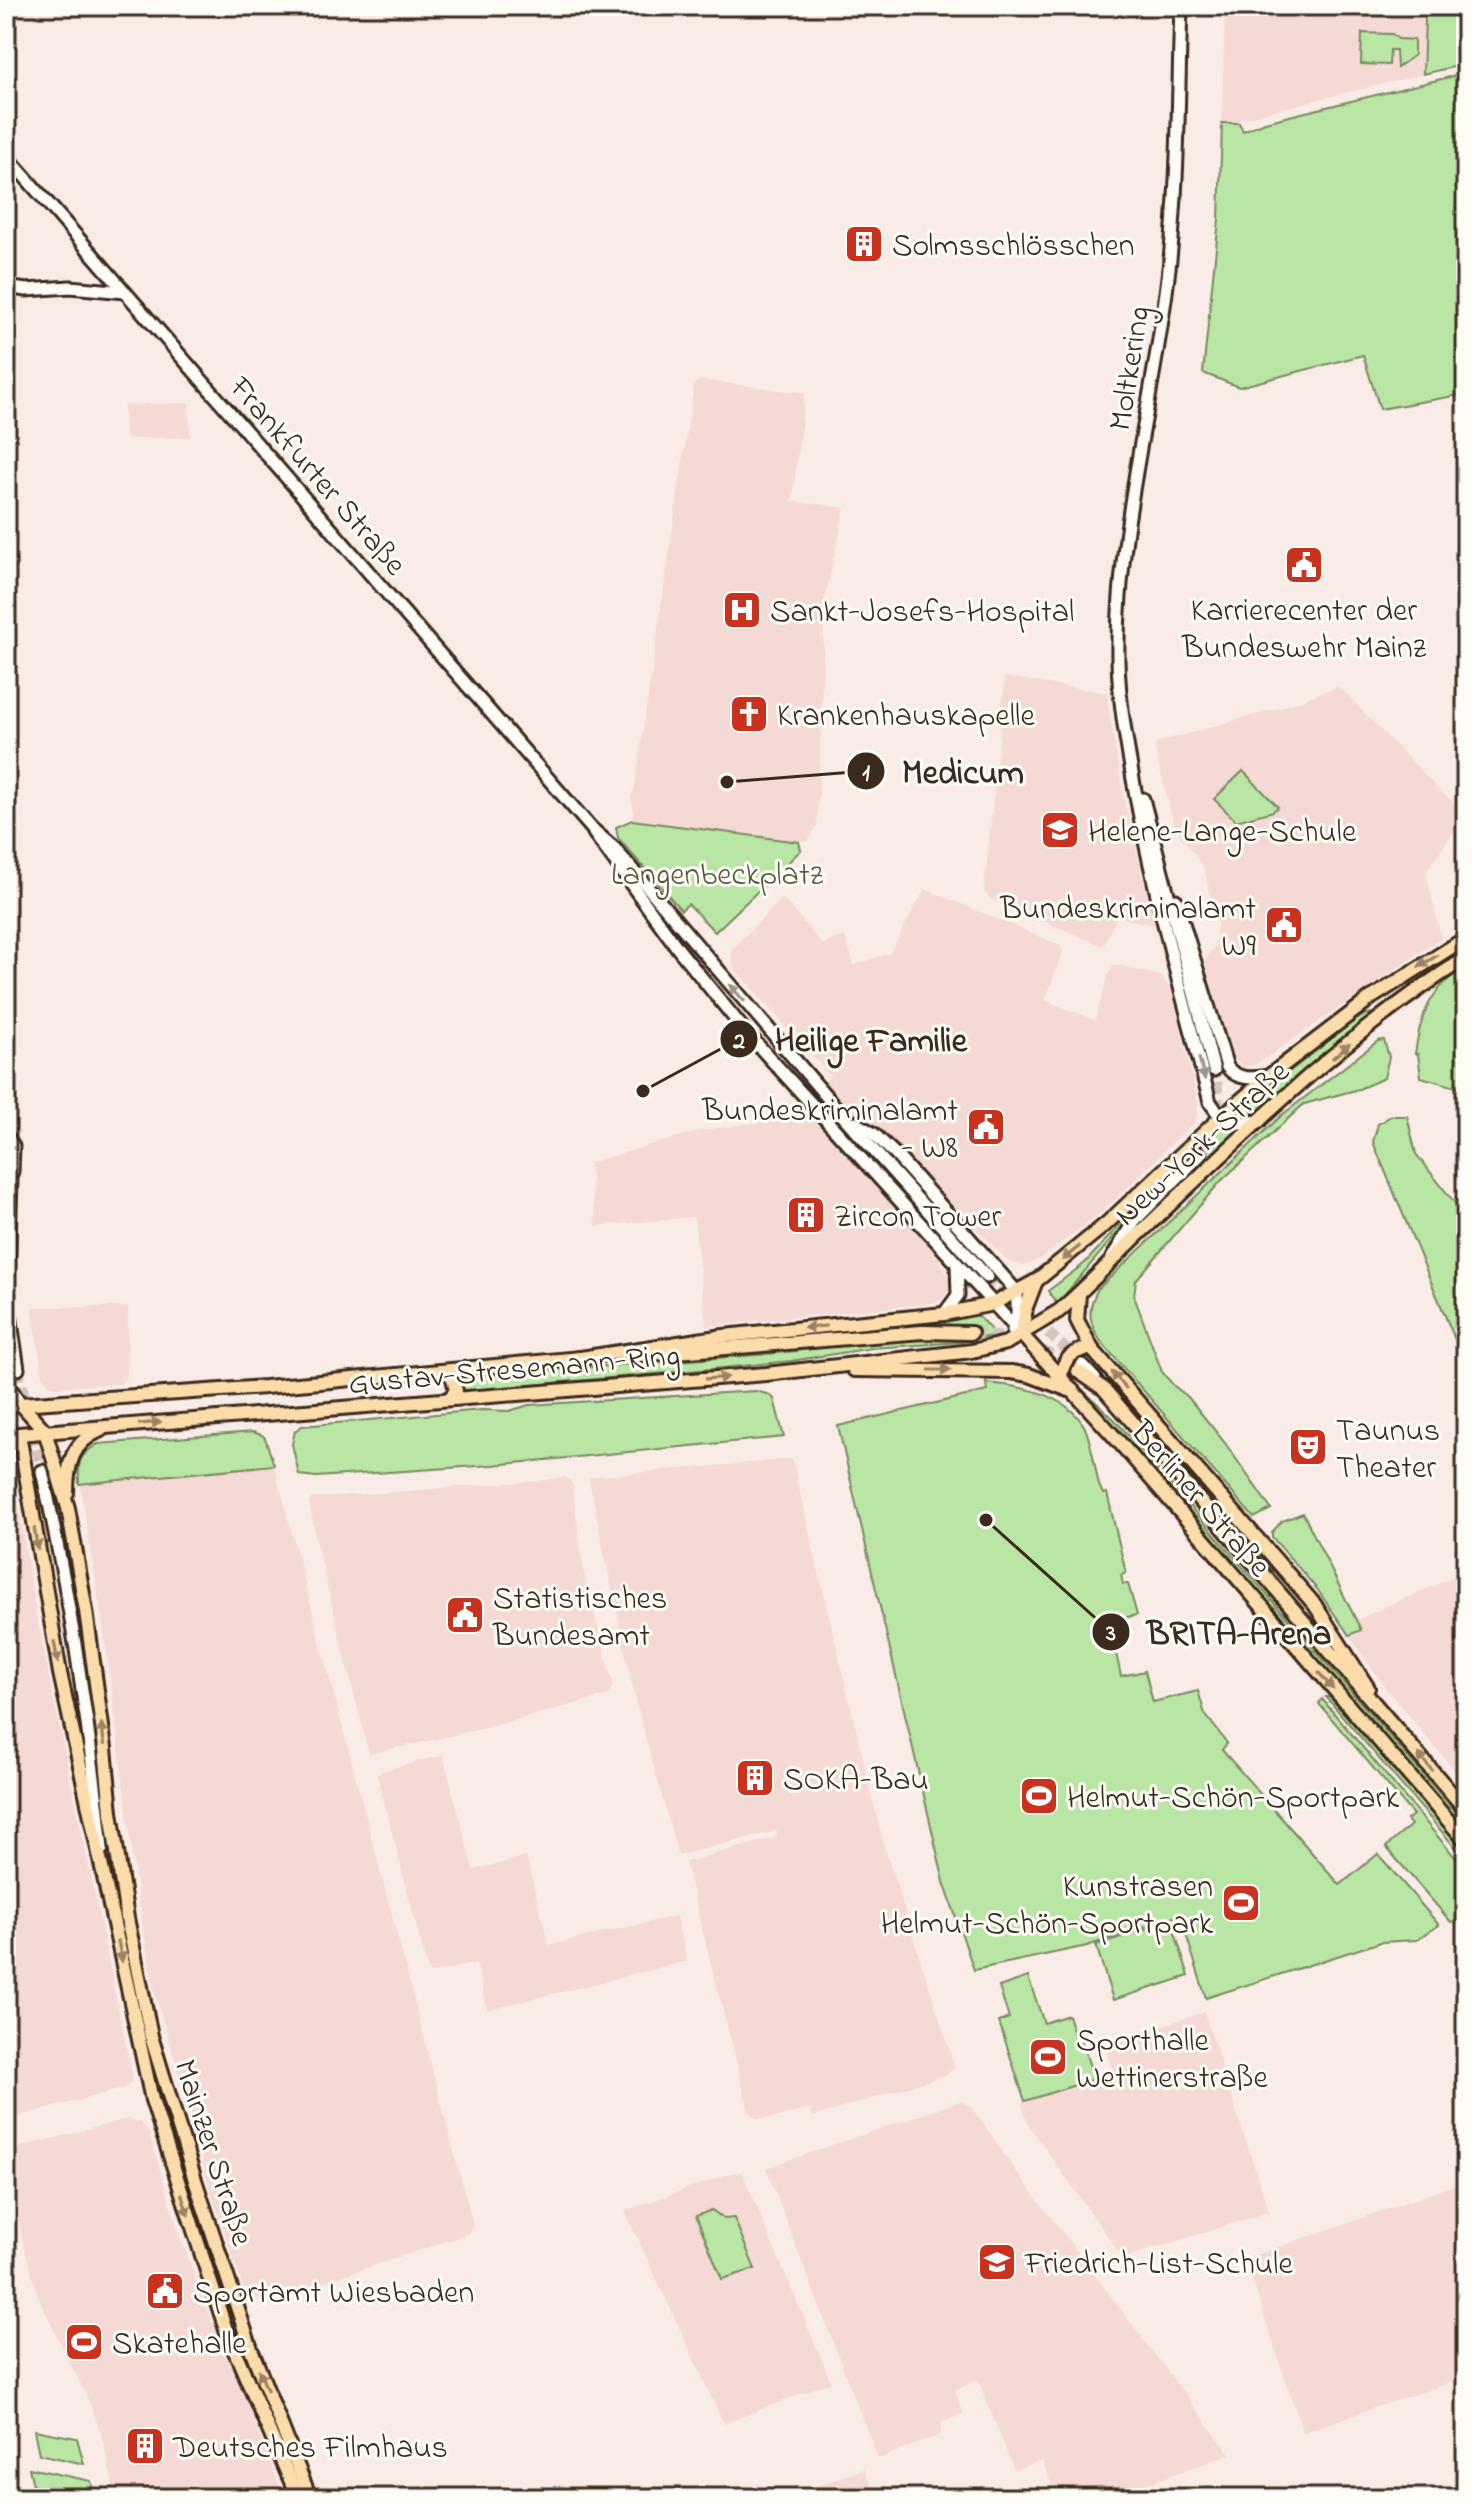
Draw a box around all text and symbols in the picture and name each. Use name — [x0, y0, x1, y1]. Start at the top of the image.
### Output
building icon: Solmsschlösschen — [843, 223, 885, 265]
place label: Solmsschlösschen — [892, 224, 1135, 271]
street label: Moltkering — [1098, 303, 1164, 434]
street label: Frankfurter Straße — [216, 367, 417, 588]
public building icon: Karrierecenter der Bundeswehr Mainz — [1283, 544, 1325, 586]
hospital icon: Sankt-Josefs-Hospital — [721, 589, 763, 631]
place label: Karrierecenter der Bundeswehr Mainz — [1181, 589, 1427, 673]
place label: Sankt-Josefs-Hospital — [770, 590, 1074, 637]
church icon: Krankenhauskapelle — [728, 693, 770, 735]
place label: Krankenhauskapelle — [777, 694, 1035, 741]
callout: Medicum — [846, 742, 1040, 800]
text: Medicum — [902, 750, 1024, 800]
text: 1 — [862, 757, 870, 792]
school or university icon: Helene-Lange-Schule — [1039, 809, 1081, 851]
place label: Helene-Lange-Schule — [1088, 810, 1357, 857]
park label: Langenbeckplatz — [611, 853, 824, 900]
place label: Bundeskriminalamt W9 — [999, 887, 1256, 971]
public building icon: Bundeskriminalamt W9 — [1263, 904, 1305, 946]
one-way arrow — [1417, 953, 1439, 967]
one-way arrow — [729, 984, 746, 1004]
callout: Heilige Familie — [719, 1010, 983, 1068]
text: Heilige Familie — [775, 1018, 968, 1069]
text: 2 — [732, 1025, 745, 1060]
one-way arrow — [1330, 1043, 1350, 1060]
street label: New-York-Straße — [1105, 1050, 1302, 1238]
one-way arrow — [1196, 1056, 1208, 1081]
place label: Bundeskriminalamt - W8 — [701, 1089, 958, 1173]
public building icon: Bundeskriminalamt - W8 — [965, 1106, 1007, 1148]
building icon: Zircon Tower — [785, 1194, 827, 1236]
place label: Zircon Tower — [834, 1195, 1002, 1242]
one-way arrow — [1061, 1244, 1081, 1261]
one-way arrow — [802, 1321, 827, 1334]
street label: Gustav-Stresemann-Ring — [347, 1334, 682, 1409]
one-way arrow — [928, 1364, 953, 1376]
one-way arrow — [704, 1371, 729, 1384]
one-way arrow — [1111, 1371, 1129, 1390]
place label: Taunus Theater — [1336, 1409, 1440, 1493]
street label: Berliner Straße — [1117, 1411, 1281, 1590]
one-way arrow — [138, 1416, 163, 1429]
theatre icon: Taunus Theater — [1287, 1426, 1329, 1468]
one-way arrow — [30, 1527, 42, 1552]
place label: Statistisches Bundesamt — [492, 1577, 667, 1661]
public building icon: Statistisches Bundesamt — [444, 1594, 486, 1636]
callout: BRITA-Arena — [1091, 1603, 1347, 1661]
text: BRITA-Arena — [1145, 1611, 1331, 1661]
text: 3 — [1105, 1617, 1116, 1652]
one-way arrow — [50, 1639, 62, 1664]
one-way arrow — [1317, 1671, 1334, 1691]
one-way arrow — [96, 1721, 109, 1746]
one-way arrow — [1417, 1753, 1434, 1773]
building icon: SOKA-Bau — [734, 1757, 776, 1799]
place label: SOKA-Bau — [783, 1758, 929, 1805]
sports icon: Helmut-Schön-Sportpark — [1018, 1775, 1060, 1817]
place label: Helmut-Schön-Sportpark — [1067, 1776, 1400, 1823]
place label: Kunstrasen Helmut-Schön-Sportpark — [881, 1865, 1214, 1949]
sports icon: Kunstrasen Helmut-Schön-Sportpark — [1220, 1882, 1262, 1924]
one-way arrow — [115, 1939, 127, 1964]
place label: Sporthalle Wettinerstraße — [1076, 2019, 1268, 2103]
sports icon: Sporthalle Wettinerstraße — [1027, 2036, 1069, 2078]
street label: Mainzer Straße — [159, 2054, 264, 2253]
one-way arrow — [179, 2193, 191, 2217]
school or university icon: Friedrich-List-Schule — [976, 2241, 1018, 2283]
place label: Friedrich-List-Schule — [1024, 2242, 1293, 2289]
public building icon: Sportamt Wiesbaden — [144, 2270, 186, 2312]
place label: Sportamt Wiesbaden — [193, 2271, 474, 2318]
sports icon: Skatehalle — [63, 2321, 105, 2363]
place label: Skatehalle — [112, 2322, 247, 2369]
one-way arrow — [256, 2368, 269, 2392]
building icon: Deutsches Filmhaus — [124, 2425, 166, 2467]
place label: Deutsches Filmhaus — [172, 2426, 448, 2473]

